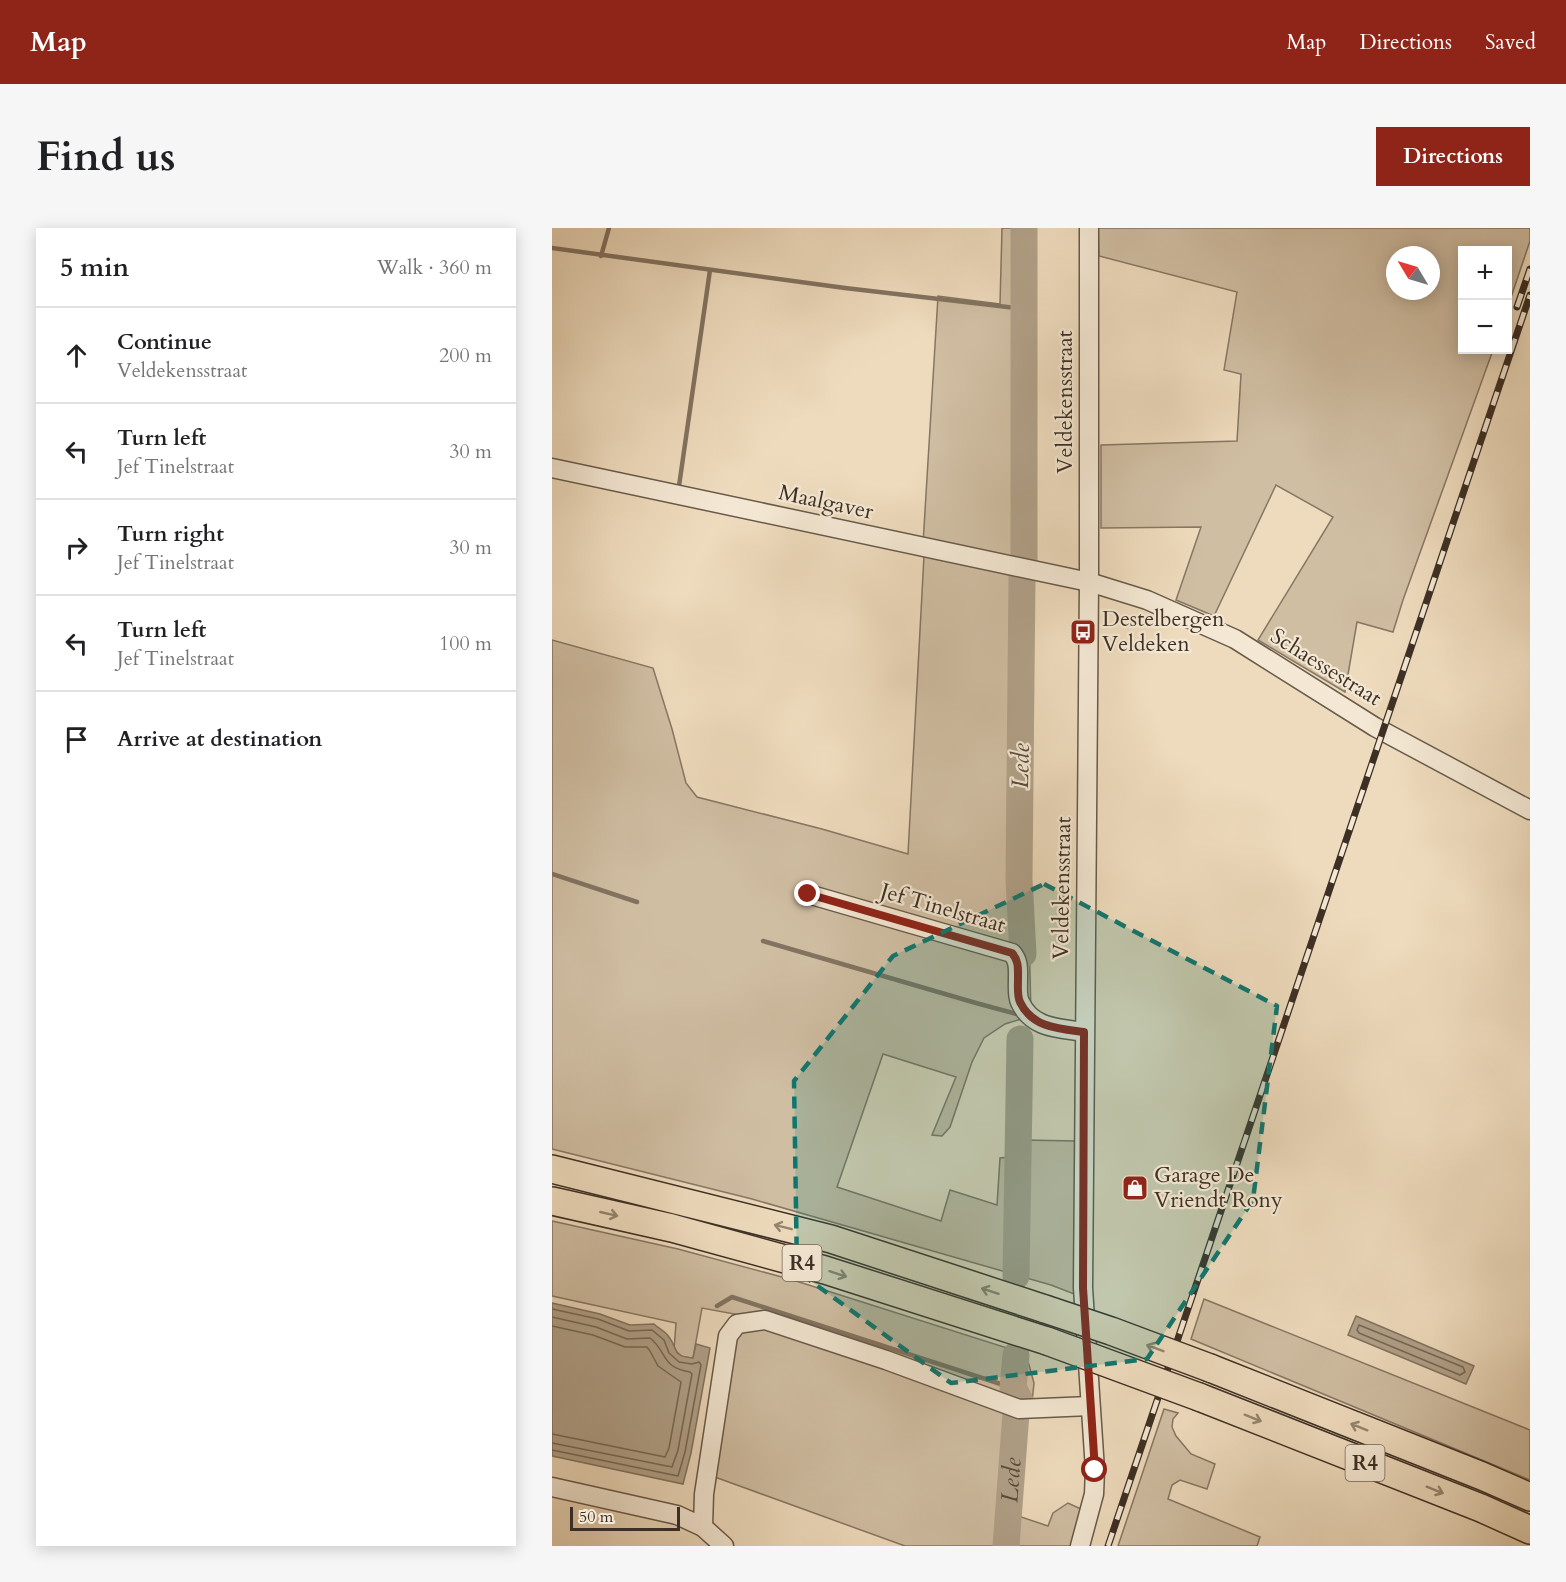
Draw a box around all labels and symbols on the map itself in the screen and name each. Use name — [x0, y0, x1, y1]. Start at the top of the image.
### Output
north arrow — [1386, 246, 1440, 300]
street label: Veldekensstraat — [1050, 330, 1080, 474]
street label: Maalgaver — [776, 477, 877, 527]
place label: Destelbergen Veldeken — [1102, 604, 1225, 659]
bus stop icon: Destelbergen Veldeken — [1068, 617, 1098, 647]
street label: Schaessestraat — [1265, 621, 1387, 713]
water label: Lede — [1004, 742, 1038, 789]
street label: Veldekensstraat — [1046, 816, 1078, 960]
street label: Jef Tinelstraat — [874, 875, 1009, 940]
route end — [794, 880, 820, 906]
place label: Garage De Vriendt Rony — [1154, 1160, 1283, 1215]
shop icon: Garage De Vriendt Rony — [1120, 1173, 1150, 1203]
one-way arrow — [599, 1209, 618, 1220]
one-way arrow — [774, 1220, 793, 1232]
road number: R4 — [782, 1245, 822, 1281]
one-way arrow — [828, 1269, 847, 1280]
one-way arrow — [981, 1284, 1000, 1295]
one-way arrow — [1146, 1341, 1165, 1352]
one-way arrow — [1244, 1413, 1262, 1424]
one-way arrow — [1350, 1421, 1369, 1432]
road number: R4 — [1346, 1445, 1384, 1481]
water label: Lede — [993, 1456, 1029, 1504]
route start — [1081, 1456, 1107, 1482]
one-way arrow — [1425, 1485, 1444, 1496]
scale bar — [570, 1504, 680, 1532]

